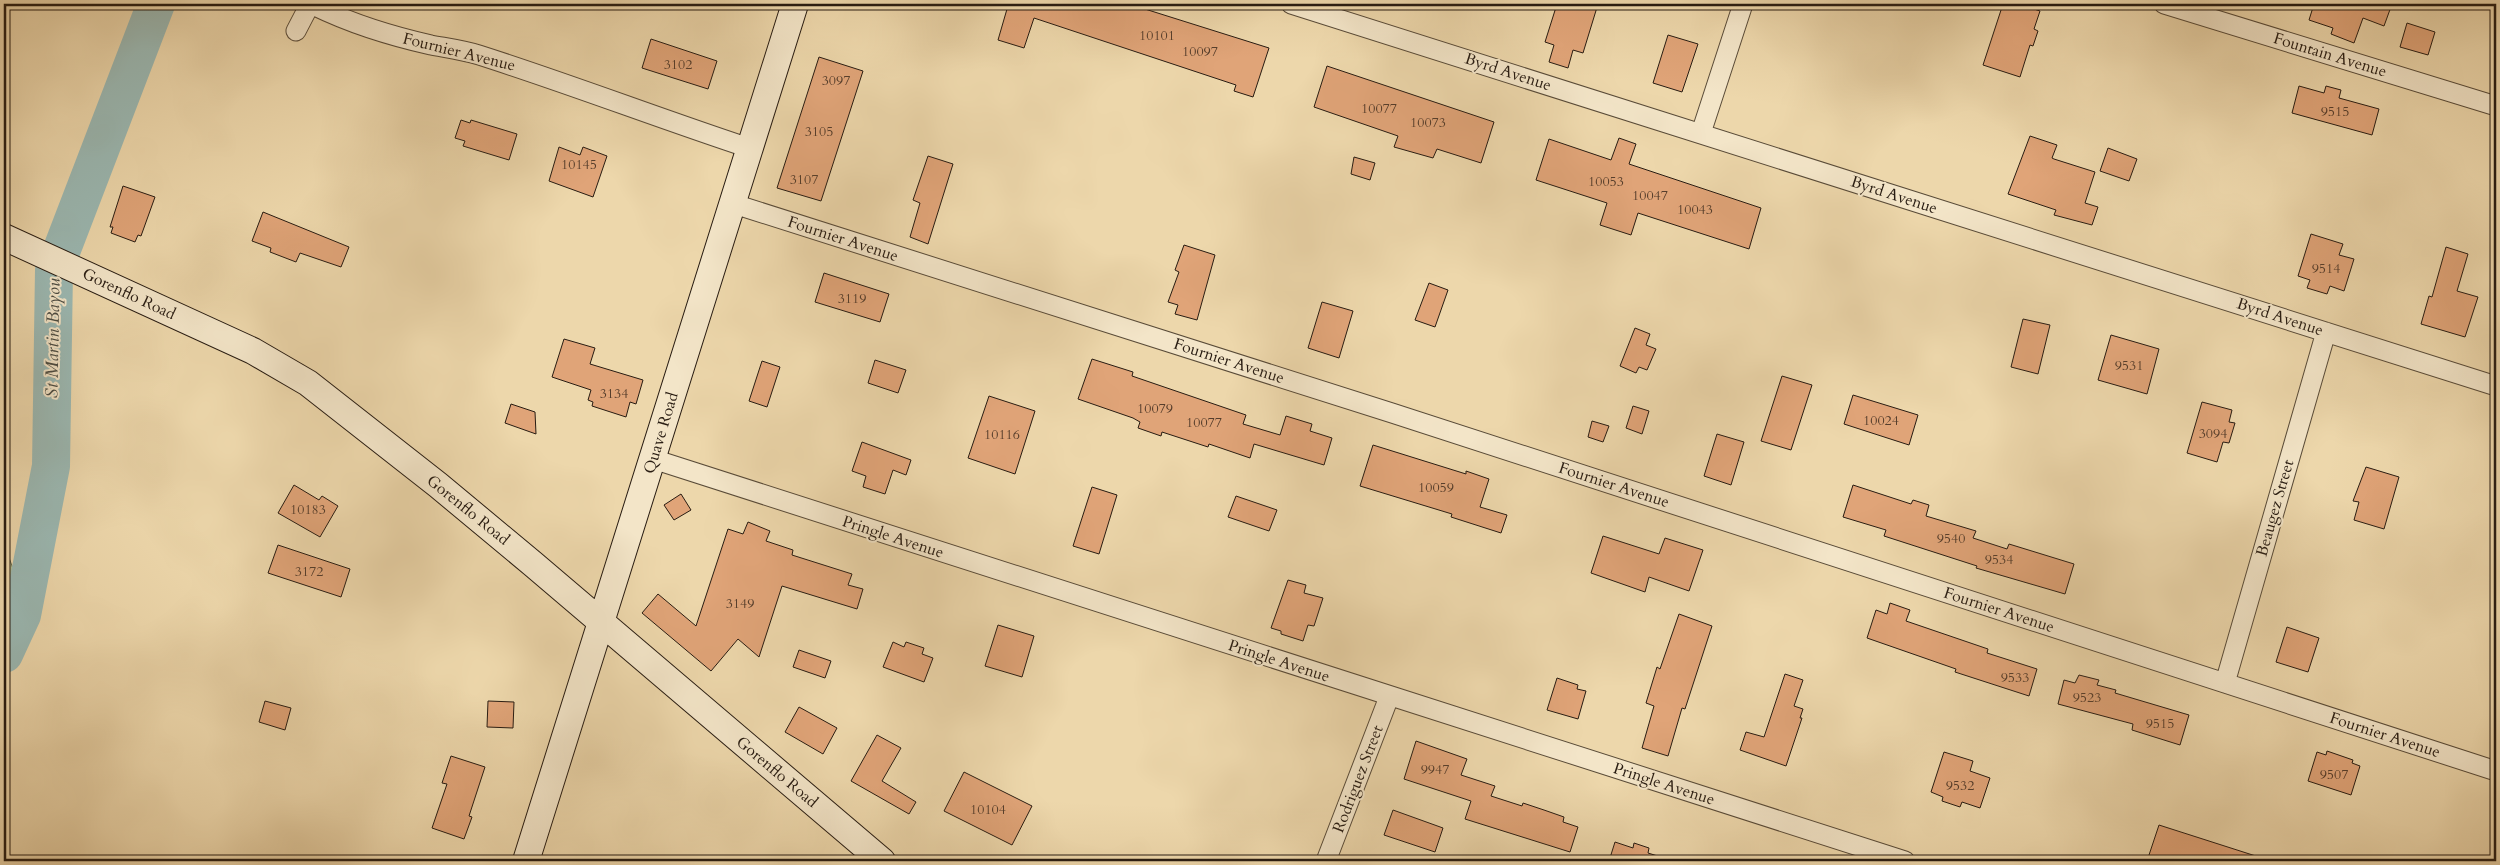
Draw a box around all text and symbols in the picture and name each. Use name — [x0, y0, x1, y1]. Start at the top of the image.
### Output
house number: 10101 — [1139, 26, 1175, 45]
street label: Fournier Avenue — [400, 27, 518, 77]
street label: Fountain Avenue — [2271, 27, 2389, 83]
house number: 10097 — [1182, 42, 1218, 61]
street label: Byrd Avenue — [1462, 48, 1554, 96]
house number: 3102 — [664, 55, 692, 74]
house number: 3097 — [822, 71, 850, 90]
house number: 10077 — [1361, 99, 1397, 118]
house number: 9515 — [2321, 102, 2349, 121]
house number: 10073 — [1410, 113, 1446, 132]
house number: 3105 — [805, 122, 833, 141]
house number: 10145 — [561, 155, 597, 174]
house number: 3107 — [790, 170, 818, 189]
street label: Byrd Avenue — [1848, 171, 1940, 219]
house number: 10053 — [1588, 172, 1624, 191]
house number: 10047 — [1632, 186, 1668, 205]
house number: 10043 — [1677, 200, 1713, 219]
street label: Fournier Avenue — [785, 211, 901, 267]
house number: 9514 — [2312, 259, 2340, 278]
street label: Gorenflo Road — [79, 263, 180, 325]
water label: St Martin Bayou — [39, 278, 67, 398]
house number: 3119 — [838, 289, 866, 308]
street label: Byrd Avenue — [2234, 293, 2326, 341]
street label: Fournier Avenue — [1171, 333, 1287, 389]
house number: 9531 — [2115, 356, 2143, 375]
house number: 3134 — [600, 384, 628, 403]
street label: Quave Road — [638, 389, 684, 477]
house number: 10079 — [1137, 399, 1173, 418]
house number: 10024 — [1863, 411, 1899, 430]
house number: 10077 — [1186, 413, 1222, 432]
house number: 3094 — [2199, 424, 2227, 443]
house number: 10116 — [984, 425, 1020, 444]
street label: Fournier Avenue — [1556, 457, 1672, 513]
street label: Beaugez Street — [2251, 457, 2299, 559]
street label: Gorenflo Road — [422, 470, 514, 551]
house number: 10059 — [1418, 478, 1454, 497]
house number: 10183 — [290, 500, 326, 519]
street label: Pringle Avenue — [839, 510, 947, 564]
house number: 9540 — [1937, 529, 1965, 548]
house number: 9534 — [1985, 550, 2013, 569]
house number: 3172 — [295, 562, 323, 581]
street label: Fournier Avenue — [1941, 582, 2057, 638]
house number: 3149 — [726, 594, 754, 613]
street label: Pringle Avenue — [1225, 634, 1333, 688]
house number: 9533 — [2001, 668, 2029, 687]
house number: 9523 — [2073, 688, 2101, 707]
street label: Fournier Avenue — [2327, 707, 2443, 763]
house number: 9515 — [2146, 714, 2174, 733]
street label: Rodriguez Street — [1327, 722, 1389, 836]
street label: Gorenflo Road — [731, 731, 823, 813]
street label: Pringle Avenue — [1610, 757, 1718, 811]
house number: 9947 — [1421, 760, 1449, 779]
house number: 9507 — [2320, 765, 2348, 784]
house number: 9532 — [1946, 776, 1974, 795]
house number: 10104 — [970, 800, 1006, 819]

